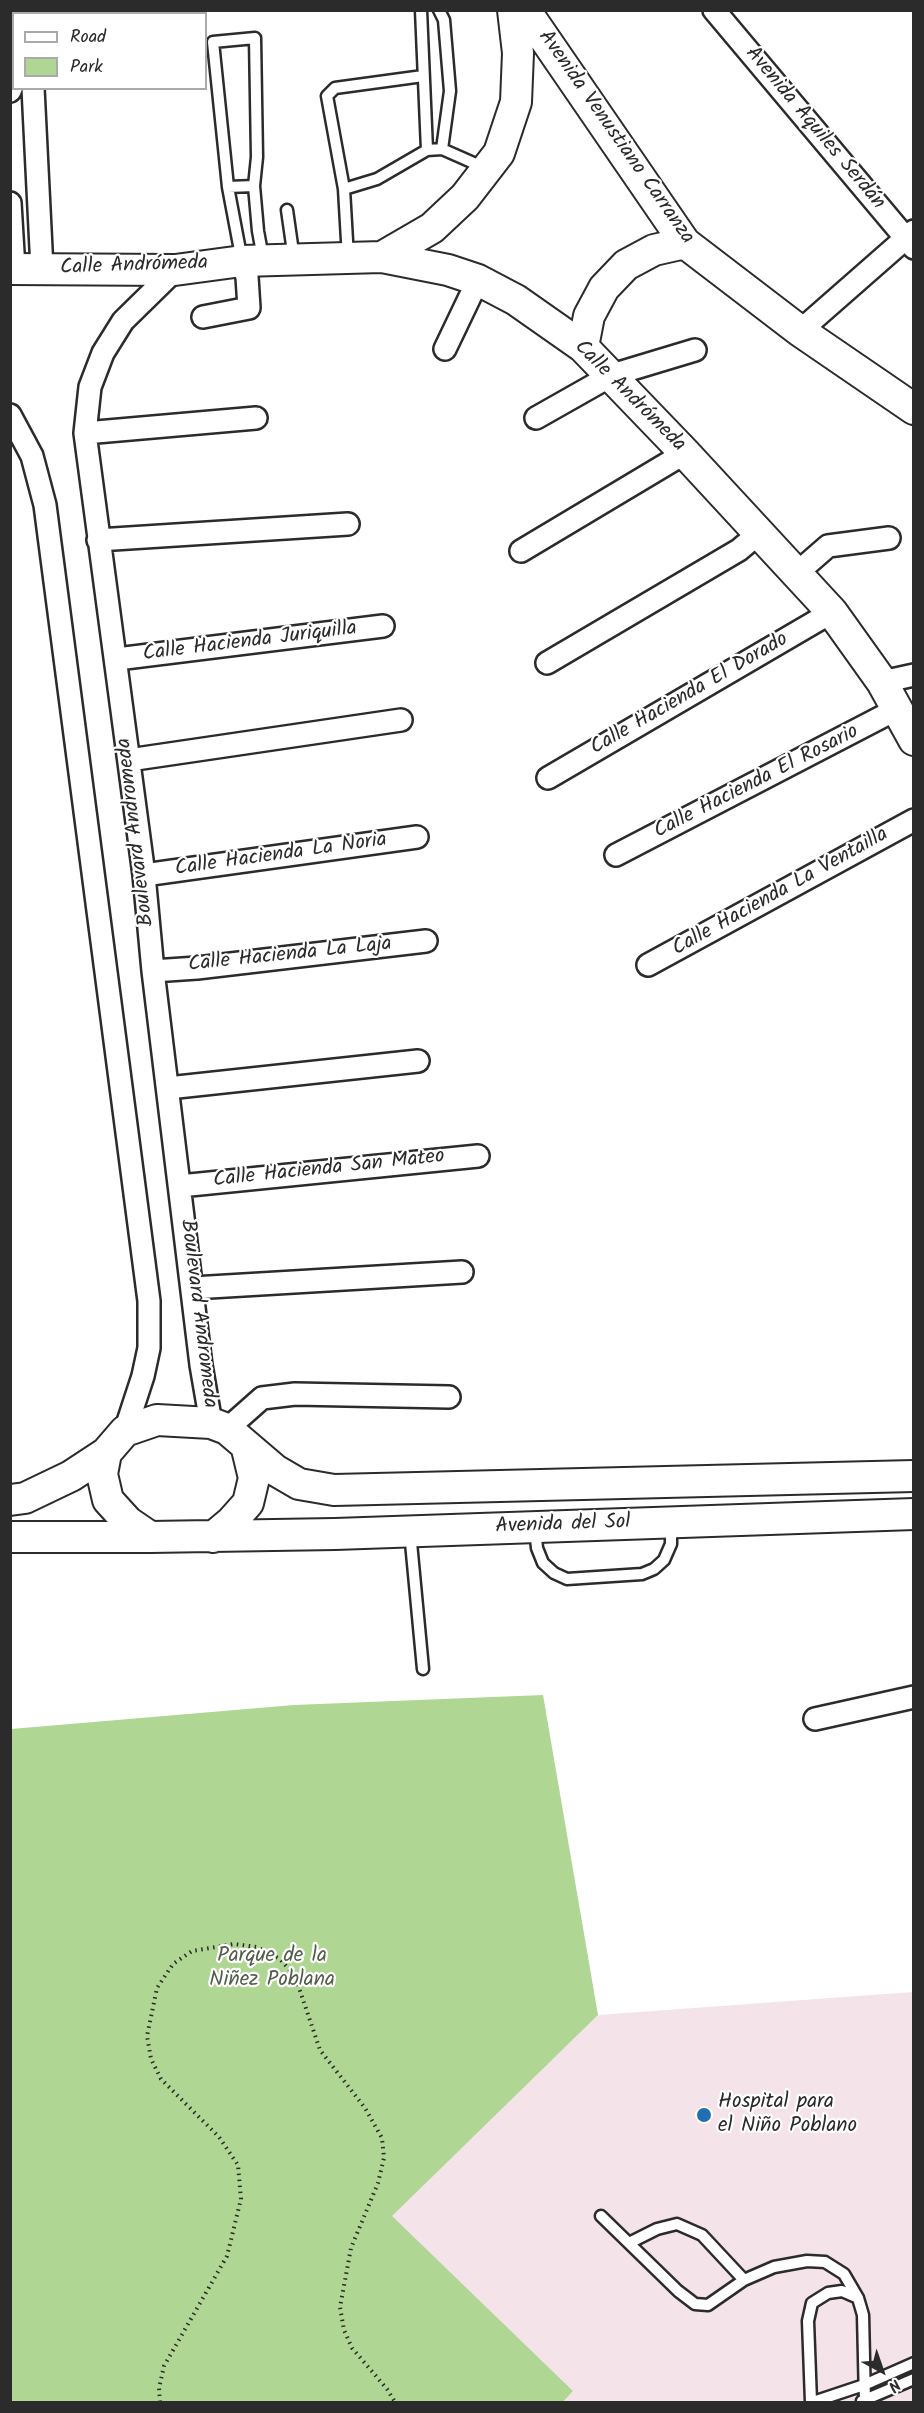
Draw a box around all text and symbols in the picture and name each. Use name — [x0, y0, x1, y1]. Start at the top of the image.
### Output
legend — [12, 12, 207, 90]
text: Road — [70, 23, 106, 52]
street label: Avenida Venustiano Carranza — [531, 26, 699, 250]
street label: Avenida Aquiles Serdán — [738, 42, 890, 216]
text: Park — [70, 53, 103, 82]
street label: Calle Andrómeda — [60, 252, 208, 282]
street label: Calle Andrómeda — [568, 336, 690, 458]
street label: Calle Hacienda Juriquilla — [142, 617, 358, 669]
street label: Calle Hacienda El Dorado — [587, 628, 793, 762]
street label: Calle Hacienda El Rosario — [651, 720, 863, 846]
street label: Boulevard Andromeda — [113, 736, 161, 928]
street label: Calle Hacienda La Ventailla — [669, 823, 893, 963]
street label: Calle Hacienda La Noria — [174, 829, 388, 883]
street label: Calle Hacienda La Laja — [187, 933, 393, 979]
street label: Calle Hacienda San Mateo — [212, 1145, 446, 1195]
street label: Boulevard Andromeda — [173, 1218, 221, 1410]
street label: Avenida del Sol — [495, 1511, 631, 1541]
park label: Parque de la Niñez Poblana — [209, 1944, 335, 1994]
place label: Hospital para el Niño Poblano — [718, 2090, 857, 2140]
marker: Hospital para el Niño Poblano — [695, 2106, 713, 2124]
north arrow — [852, 2341, 912, 2401]
text: N — [882, 2372, 906, 2398]

